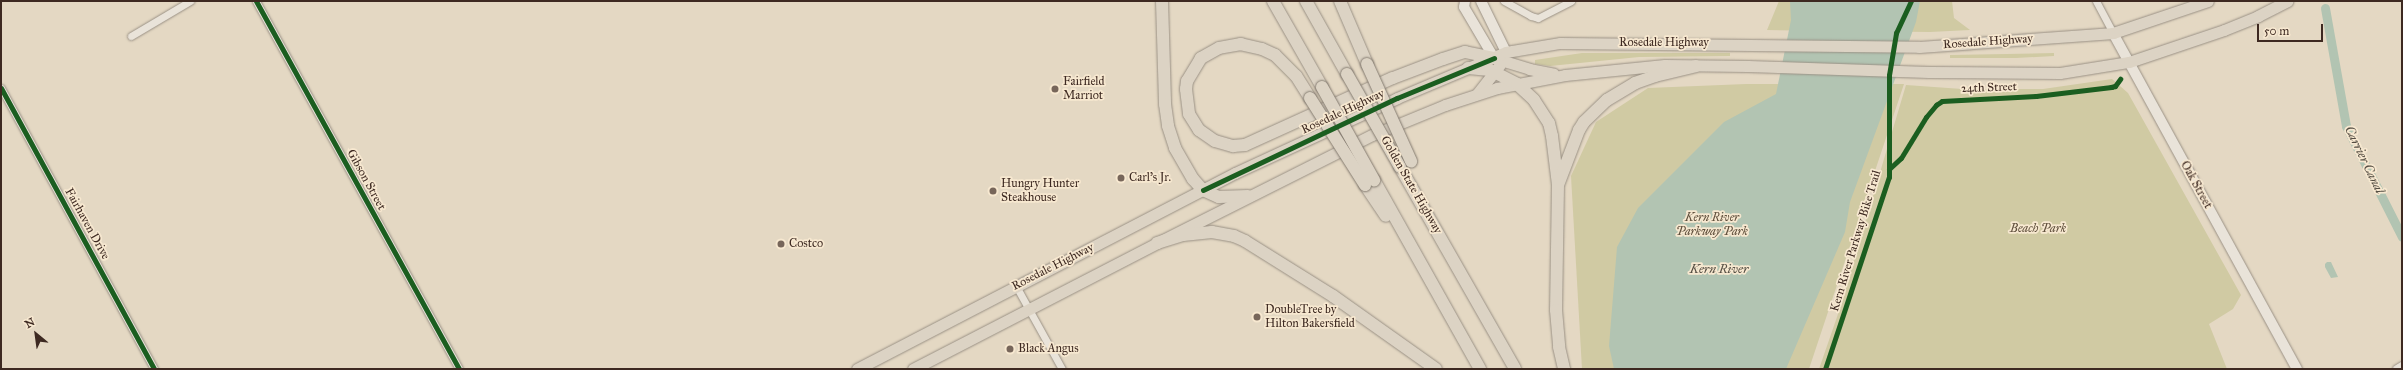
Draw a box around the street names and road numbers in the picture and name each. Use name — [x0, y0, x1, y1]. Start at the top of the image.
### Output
street label: Rosedale Highway — [1943, 32, 2033, 52]
street label: Rosedale Highway — [1619, 36, 1709, 50]
street label: 24th Street — [1961, 80, 2017, 96]
street label: Rosedale Highway — [1299, 86, 1387, 138]
street label: Golden State Highway — [1377, 134, 1445, 236]
street label: Gibson Street — [343, 147, 389, 213]
street label: Oak Street — [2177, 159, 2215, 211]
street label: Kern River Parkway Bike Trail — [1828, 169, 1884, 313]
street label: Fairhaven Drive — [61, 186, 113, 262]
street label: Rosedale Highway — [1010, 240, 1096, 294]

